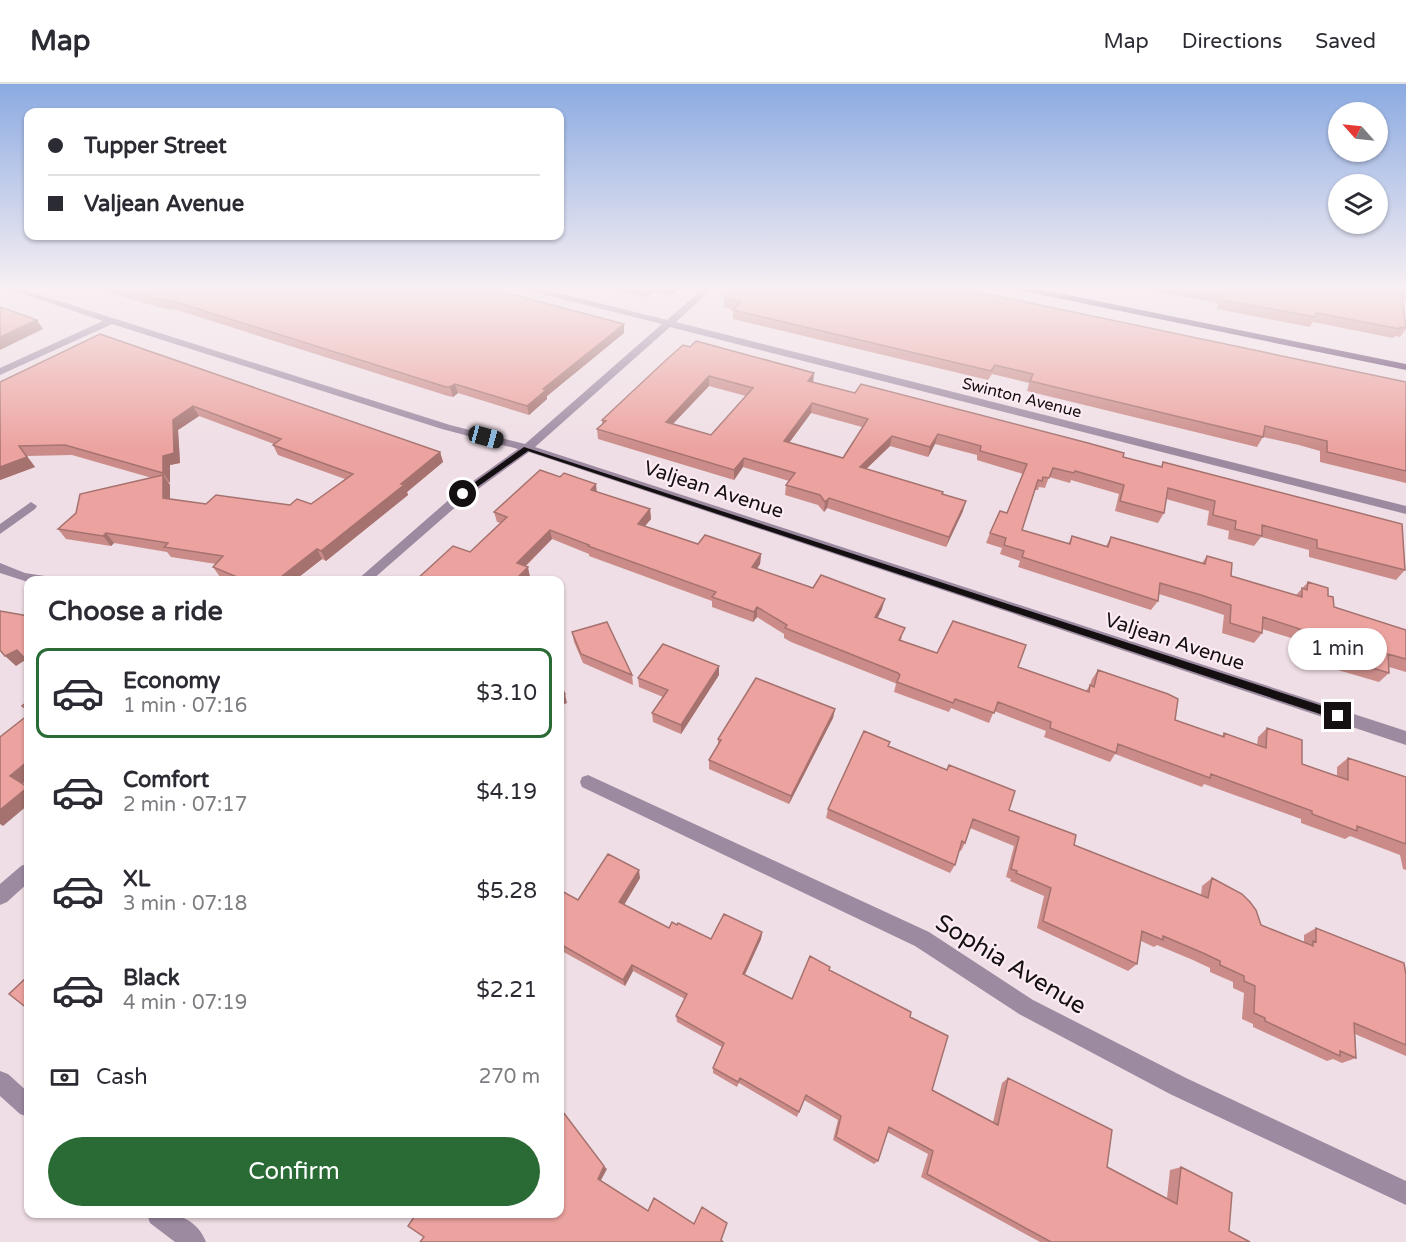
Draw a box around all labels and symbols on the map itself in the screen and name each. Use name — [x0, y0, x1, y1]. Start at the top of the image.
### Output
north arrow — [1328, 102, 1388, 162]
street label: Swinton Avenue — [960, 373, 1084, 422]
car — [466, 424, 506, 450]
street label: Valjean Avenue — [641, 456, 787, 524]
route start — [449, 480, 476, 507]
street label: Valjean Avenue — [1102, 608, 1248, 676]
callout: 1 min — [1288, 629, 1388, 671]
route end — [1324, 702, 1351, 729]
street label: Sophia Avenue — [930, 908, 1091, 1021]

